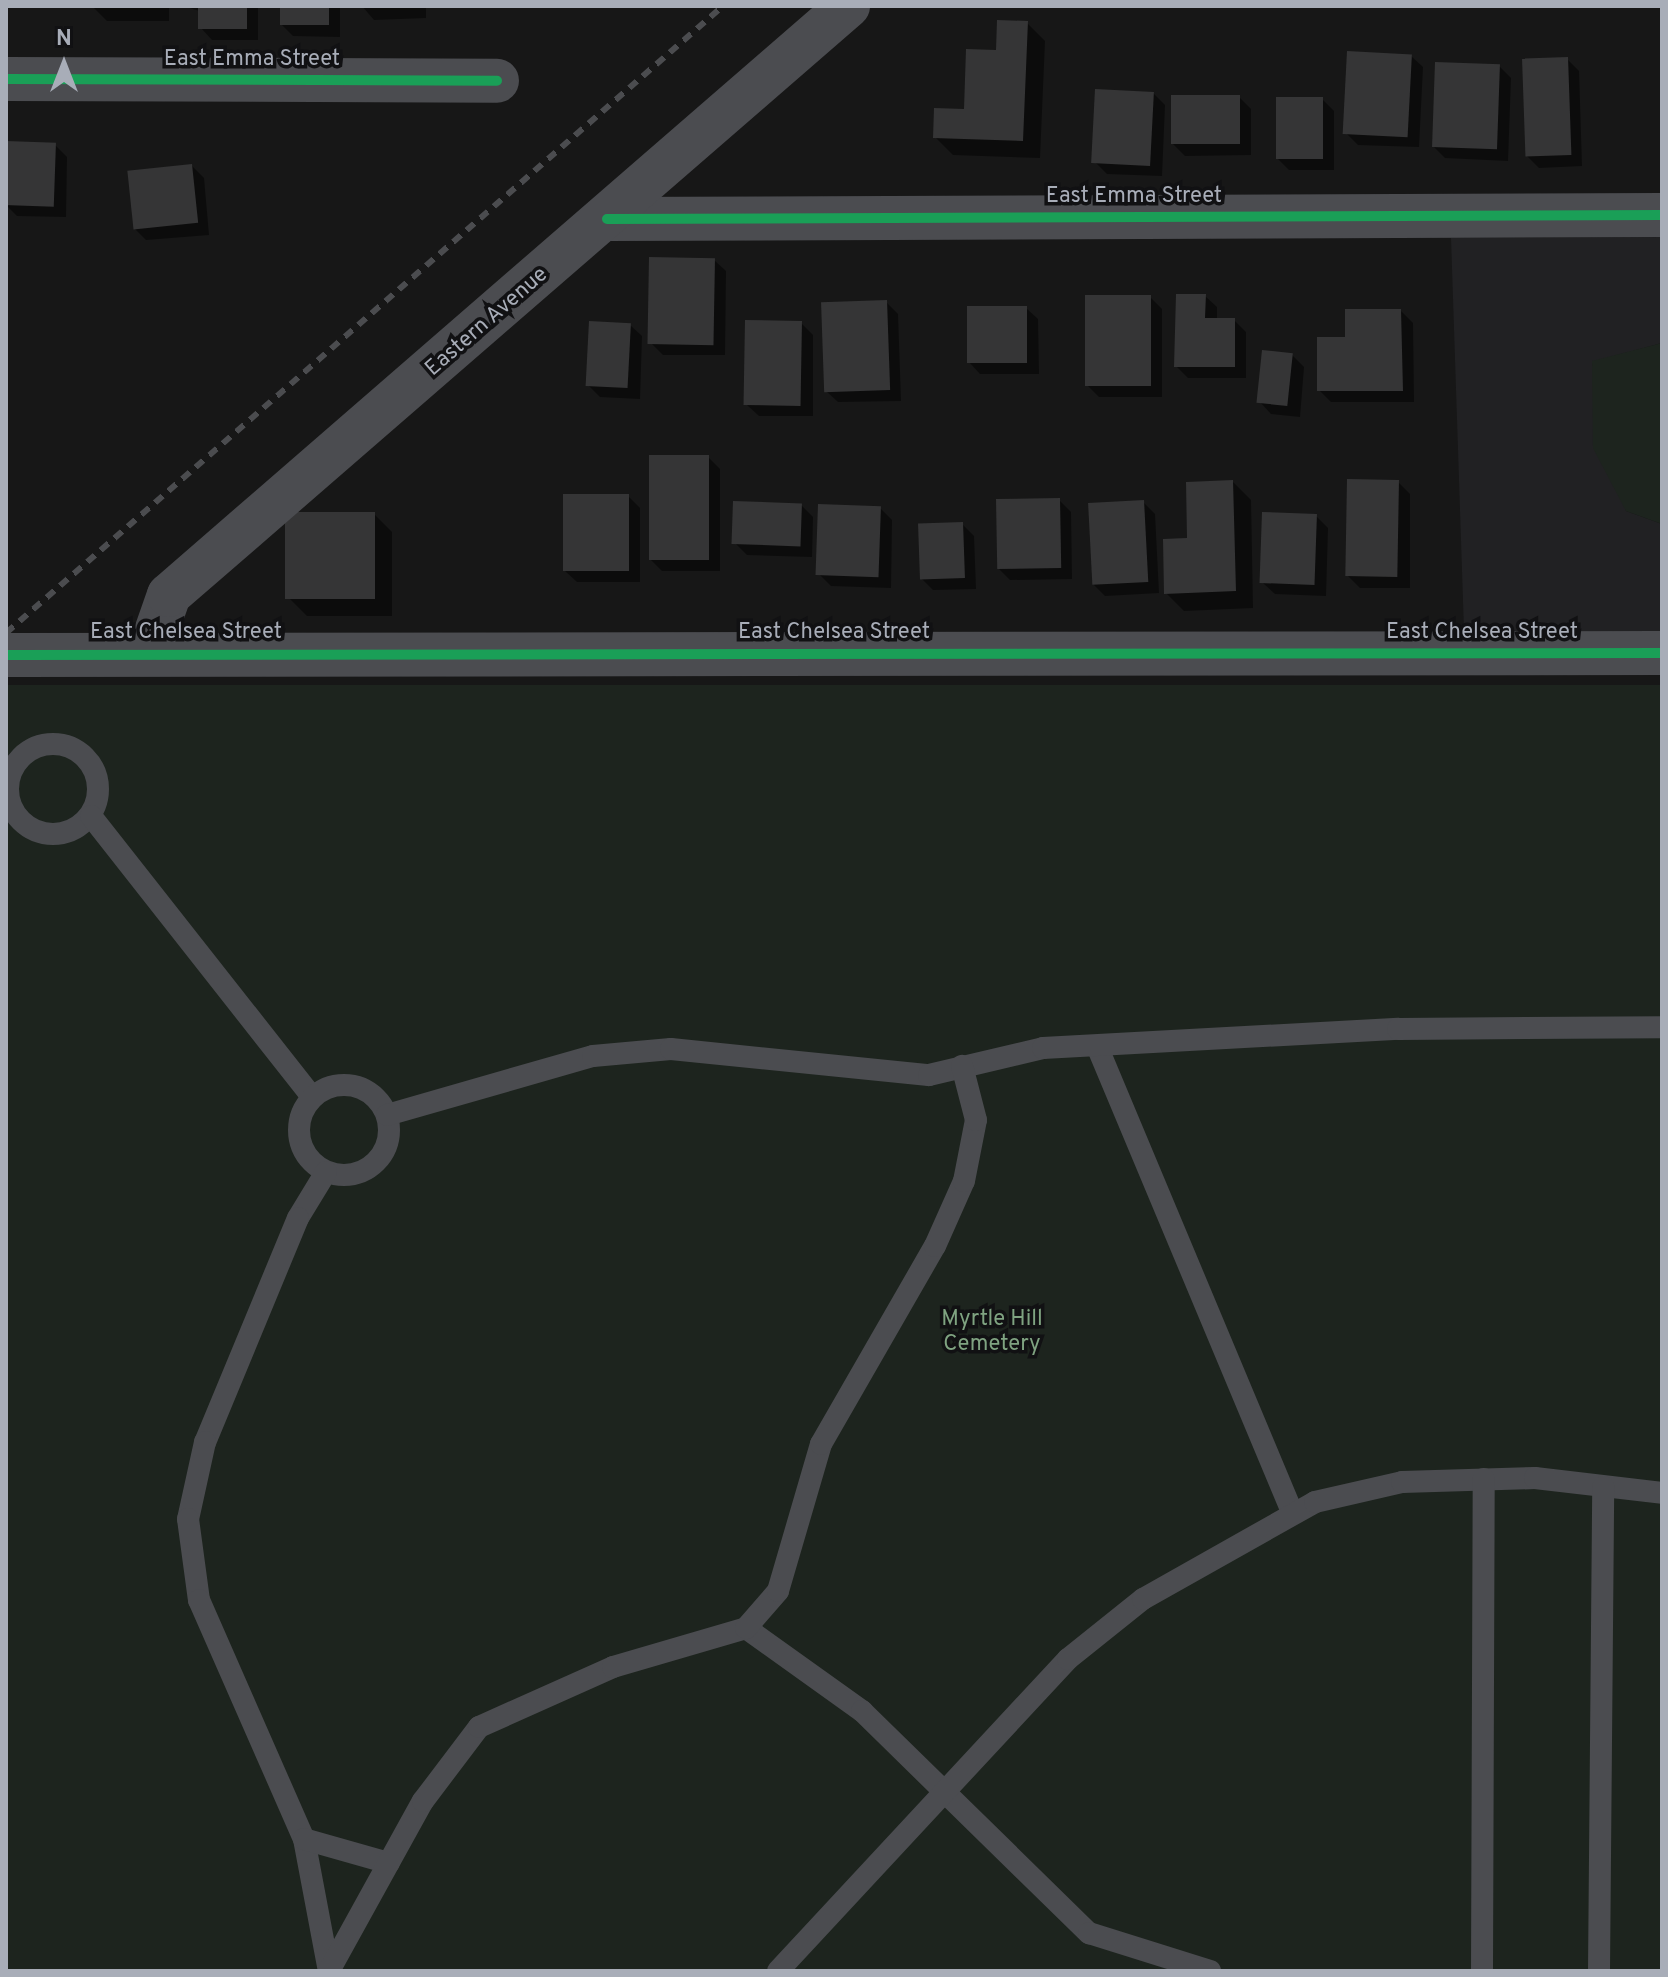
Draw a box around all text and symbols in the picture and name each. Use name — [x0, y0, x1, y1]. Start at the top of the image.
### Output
north arrow — [24, 24, 104, 104]
text: N — [56, 26, 72, 53]
street label: East Emma Street — [164, 47, 340, 73]
street label: East Emma Street — [1046, 184, 1222, 210]
street label: Eastern Avenue — [420, 261, 554, 383]
street label: East Chelsea Street — [90, 620, 282, 646]
street label: East Chelsea Street — [738, 620, 930, 646]
street label: East Chelsea Street — [1386, 620, 1578, 646]
park label: Myrtle Hill Cemetery — [941, 1306, 1043, 1358]

